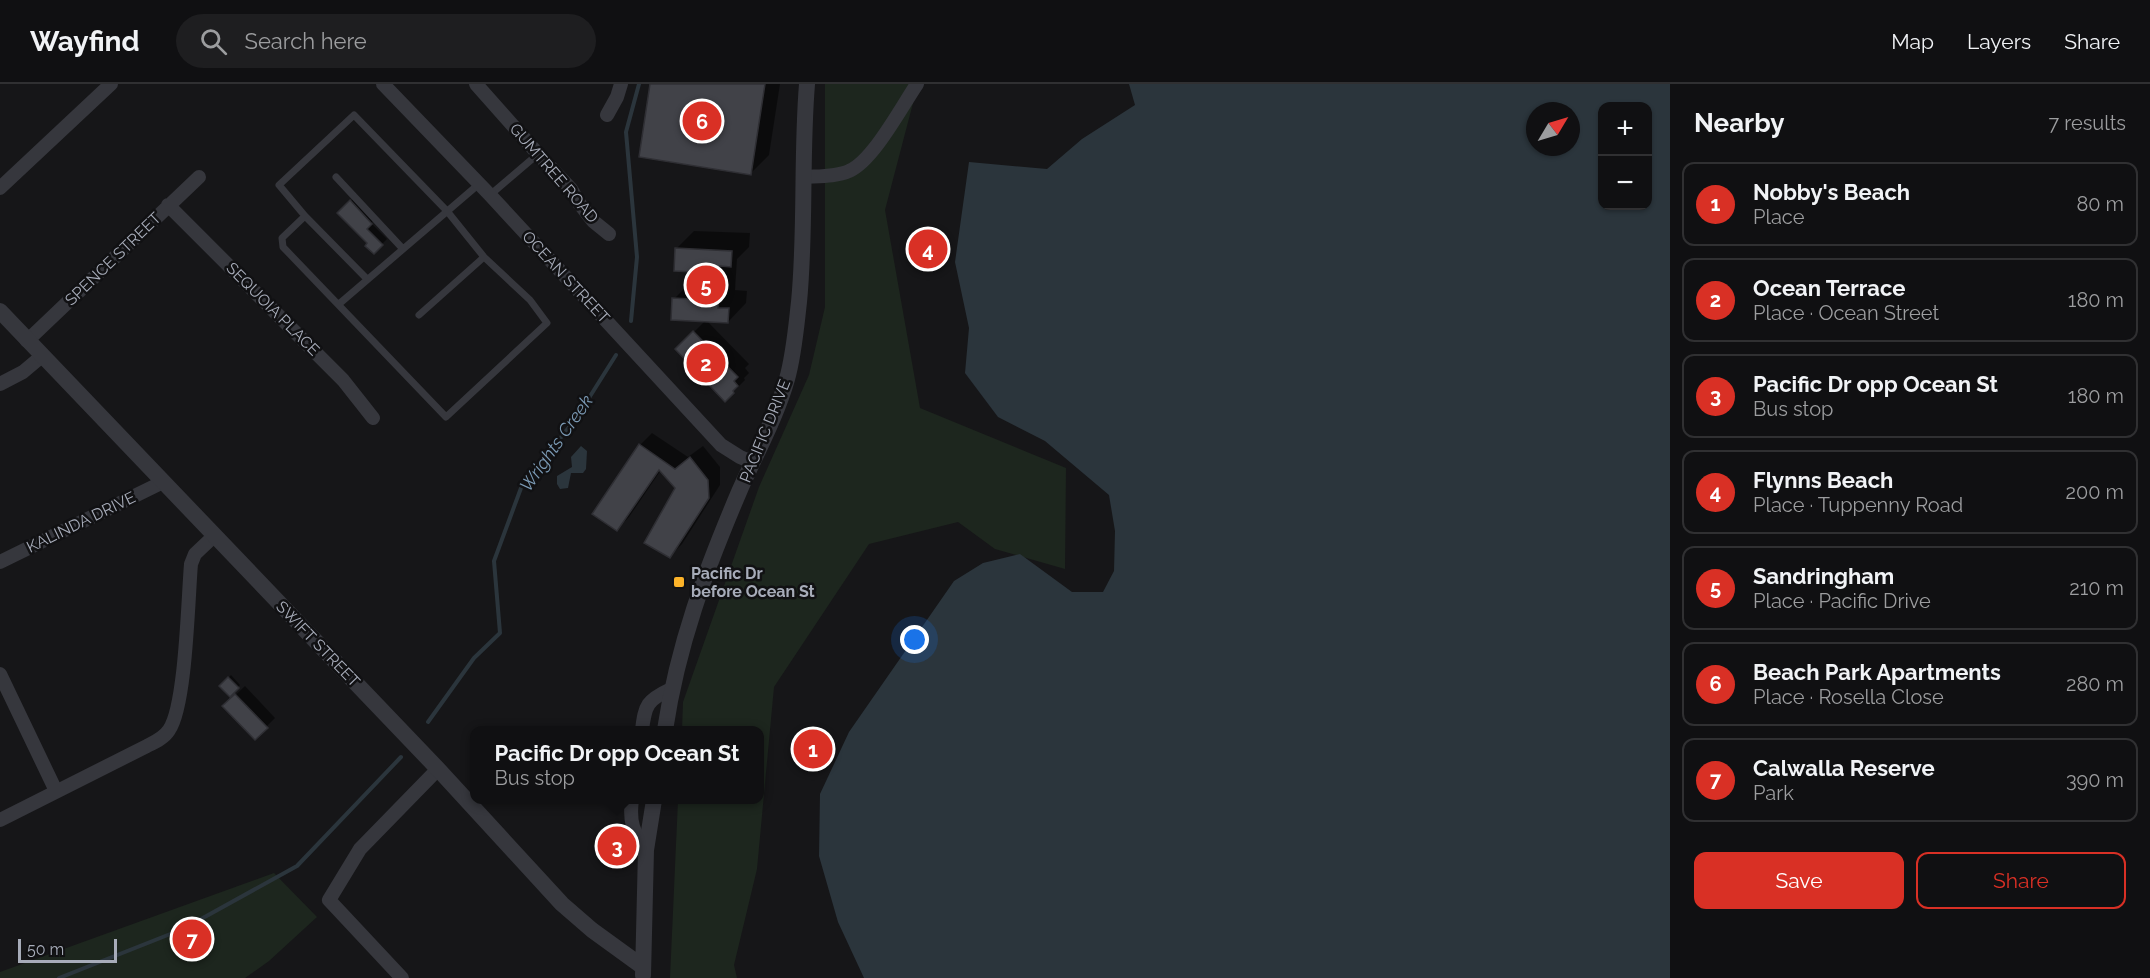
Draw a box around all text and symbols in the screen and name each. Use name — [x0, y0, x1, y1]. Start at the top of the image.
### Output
search box — [176, 14, 596, 68]
text: Wayfind — [30, 25, 140, 58]
icon: search — [197, 25, 230, 58]
text: Search here — [245, 28, 367, 54]
text: Map — [1891, 29, 1934, 54]
text: Layers — [1967, 29, 2031, 54]
text: Share — [2064, 29, 2120, 54]
pin: 6 — [682, 99, 722, 144]
north arrow — [1526, 102, 1580, 156]
map controls — [1598, 102, 1652, 210]
button: + — [1598, 102, 1652, 156]
text: Nearby — [1694, 108, 1784, 138]
text: 7 results — [2048, 111, 2126, 135]
street label: GUMTREE ROAD — [506, 119, 602, 227]
button: − — [1598, 156, 1652, 210]
text: Nobby's Beach — [1753, 179, 1910, 205]
text: 1 — [1711, 192, 1720, 216]
text: 80 m — [2076, 192, 2124, 216]
text: Place — [1753, 205, 1804, 229]
street label: SPENCE STREET — [61, 208, 165, 309]
pin: 4 — [908, 226, 948, 272]
street label: OCEAN STREET — [518, 227, 614, 327]
street label: SEQUOIA PLACE — [222, 258, 324, 360]
pin: 5 — [686, 262, 726, 308]
text: Ocean Terrace — [1753, 275, 1905, 301]
text: 2 — [1710, 288, 1721, 312]
text: 180 m — [2068, 288, 2124, 312]
text: Place · Ocean Street — [1753, 301, 1939, 325]
pin: 2 — [686, 340, 726, 386]
text: Pacific Dr opp Ocean St — [1753, 371, 1998, 397]
street label: PACIFIC DRIVE — [736, 376, 794, 485]
text: 3 — [1710, 384, 1721, 408]
text: 180 m — [2068, 384, 2124, 408]
water label: Wrights Creek — [515, 390, 597, 495]
text: Bus stop — [1753, 397, 1833, 421]
text: Flynns Beach — [1753, 467, 1893, 493]
text: 4 — [1710, 480, 1721, 504]
text: 200 m — [2066, 480, 2124, 504]
street label: KALINDA DRIVE — [24, 487, 139, 557]
text: Place · Tuppenny Road — [1753, 493, 1963, 517]
text: Sandringham — [1753, 563, 1894, 589]
place label: Pacific Dr before Ocean St — [691, 564, 815, 601]
marker: Pacific Dr before Ocean St — [672, 575, 686, 589]
text: 5 — [1710, 576, 1721, 600]
text: 210 m — [2069, 576, 2124, 600]
text: Place · Pacific Drive — [1753, 589, 1931, 613]
street label: SWIFT STREET — [272, 597, 364, 691]
your location — [900, 625, 929, 654]
text: Beach Park Apartments — [1753, 659, 2001, 685]
text: 6 — [1709, 672, 1722, 696]
text: 280 m — [2066, 672, 2124, 696]
text: Place · Rosella Close — [1753, 685, 1944, 709]
popup — [470, 726, 764, 804]
pin: 1 — [794, 726, 832, 772]
text: Pacific Dr opp Ocean St — [495, 740, 739, 766]
text: Calwalla Reserve — [1753, 755, 1935, 781]
text: Bus stop — [495, 766, 575, 790]
text: 7 — [1710, 768, 1721, 792]
text: 390 m — [2066, 768, 2124, 792]
text: Park — [1753, 781, 1794, 805]
pin: 3 — [598, 824, 636, 868]
button: Save — [1694, 852, 1904, 909]
button: Share — [1916, 852, 2126, 909]
pin: 7 — [172, 916, 212, 962]
scale bar — [18, 936, 117, 964]
text: 50 m — [27, 940, 64, 959]

